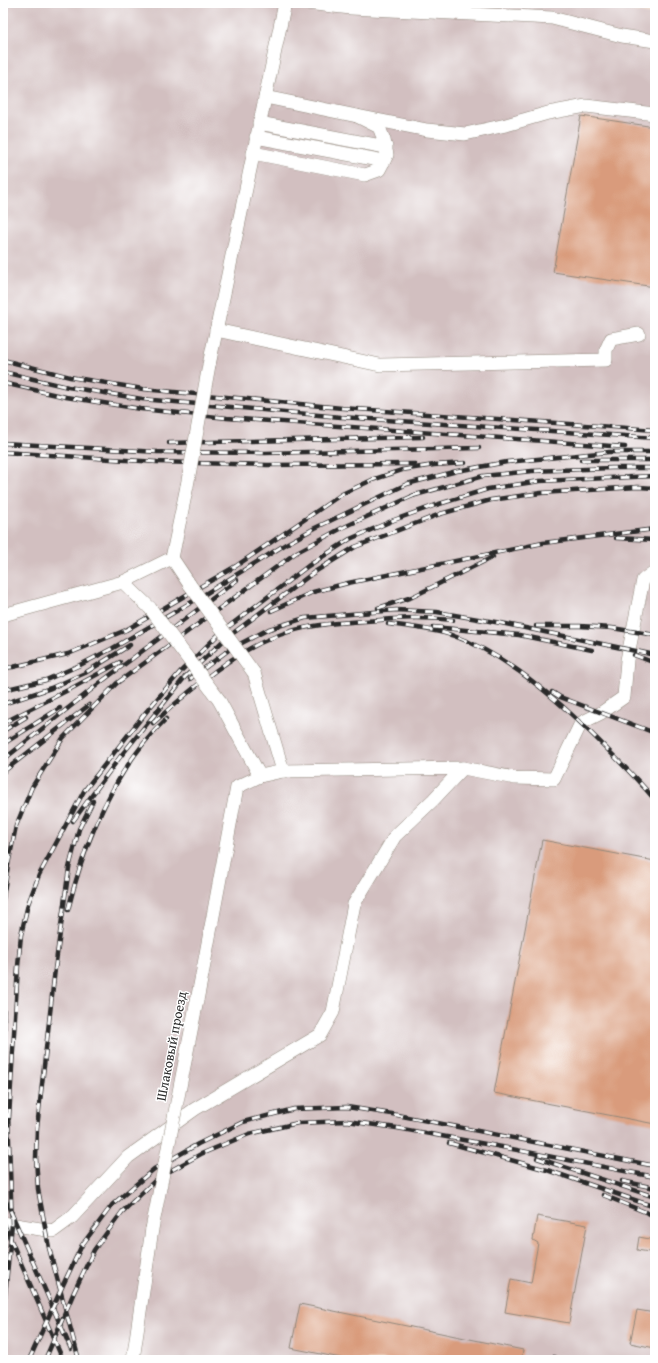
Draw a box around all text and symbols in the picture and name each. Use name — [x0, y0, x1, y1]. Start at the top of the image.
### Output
street label: Шлаковый проезд — [151, 989, 192, 1103]

